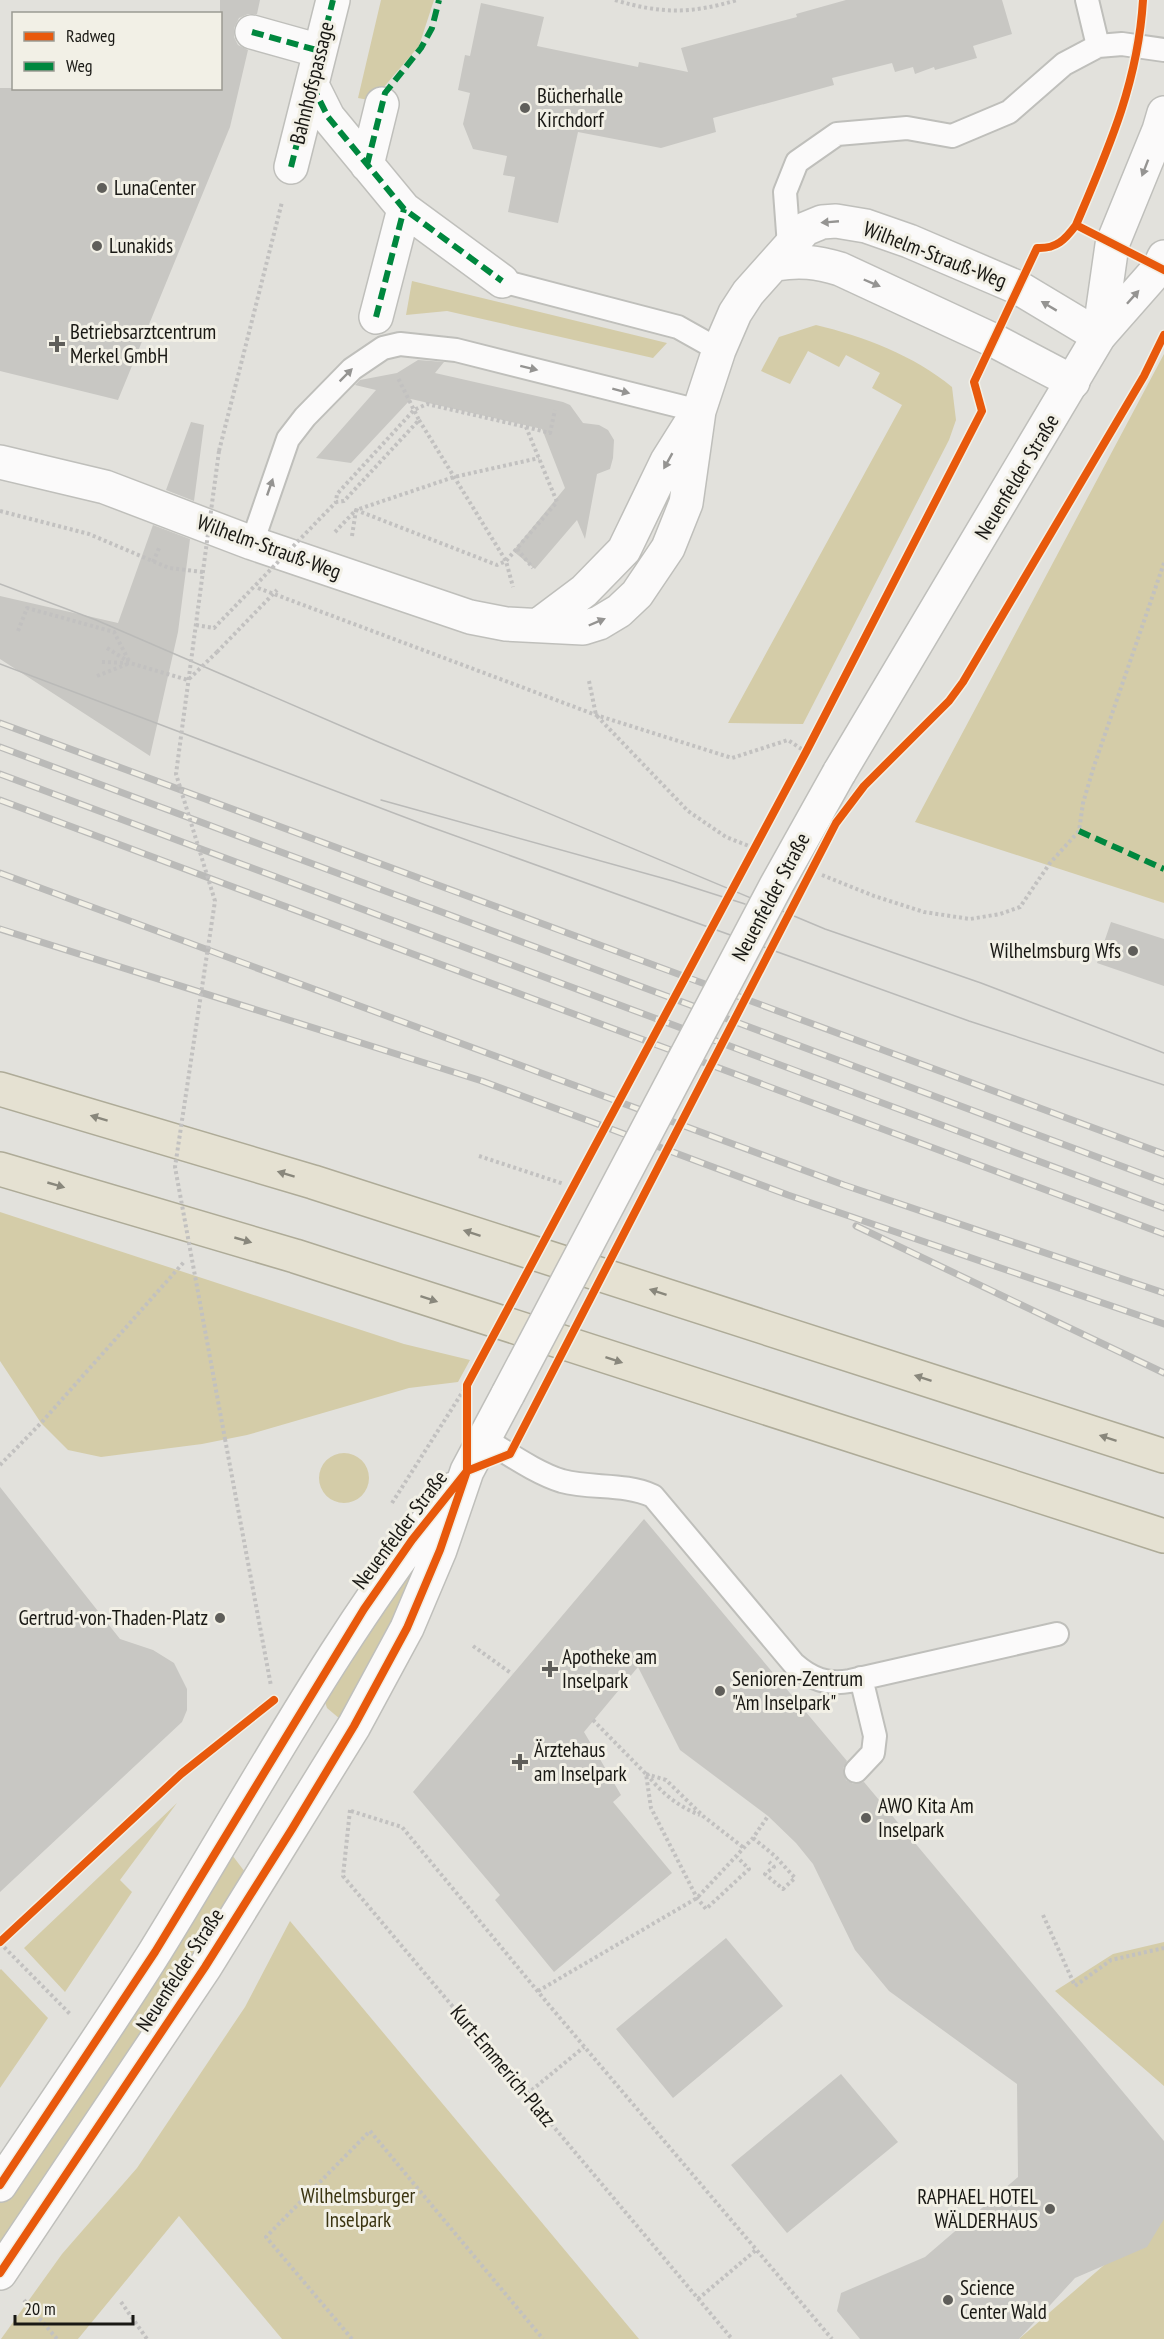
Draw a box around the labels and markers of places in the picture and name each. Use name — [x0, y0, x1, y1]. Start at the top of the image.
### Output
place label: Bücherhalle Kirchdorf — [537, 82, 623, 133]
marker: Bücherhalle Kirchdorf — [518, 101, 532, 115]
place label: LunaCenter — [114, 174, 196, 201]
marker: LunaCenter — [95, 181, 109, 195]
place label: Lunakids — [109, 232, 173, 259]
marker: Lunakids — [90, 239, 104, 253]
place label: Betriebsarztcentrum Merkel GmbH — [70, 318, 216, 369]
marker: Betriebsarztcentrum Merkel GmbH — [48, 335, 66, 353]
place label: Wilhelmsburg Wfs — [990, 937, 1121, 964]
marker: Wilhelmsburg Wfs — [1126, 944, 1140, 958]
place label: Gertrud-von-Thaden-Platz — [18, 1604, 208, 1631]
marker: Gertrud-von-Thaden-Platz — [213, 1611, 227, 1625]
place label: Apotheke am Inselpark — [562, 1643, 657, 1694]
marker: Apotheke am Inselpark — [543, 1662, 557, 1676]
place label: Senioren-Zentrum "Am Inselpark" — [732, 1665, 863, 1716]
marker: Senioren-Zentrum "Am Inselpark" — [713, 1684, 727, 1698]
place label: Ärztehaus am Inselpark — [534, 1736, 627, 1787]
marker: Ärztehaus am Inselpark — [511, 1753, 529, 1771]
place label: AWO Kita Am Inselpark — [878, 1792, 974, 1843]
marker: AWO Kita Am Inselpark — [859, 1811, 873, 1825]
place label: RAPHAEL HOTEL WÄLDERHAUS — [917, 2183, 1038, 2234]
marker: RAPHAEL HOTEL WÄLDERHAUS — [1043, 2202, 1057, 2216]
place label: Science Center Wald — [960, 2274, 1047, 2325]
marker: Science Center Wald — [941, 2293, 955, 2307]

